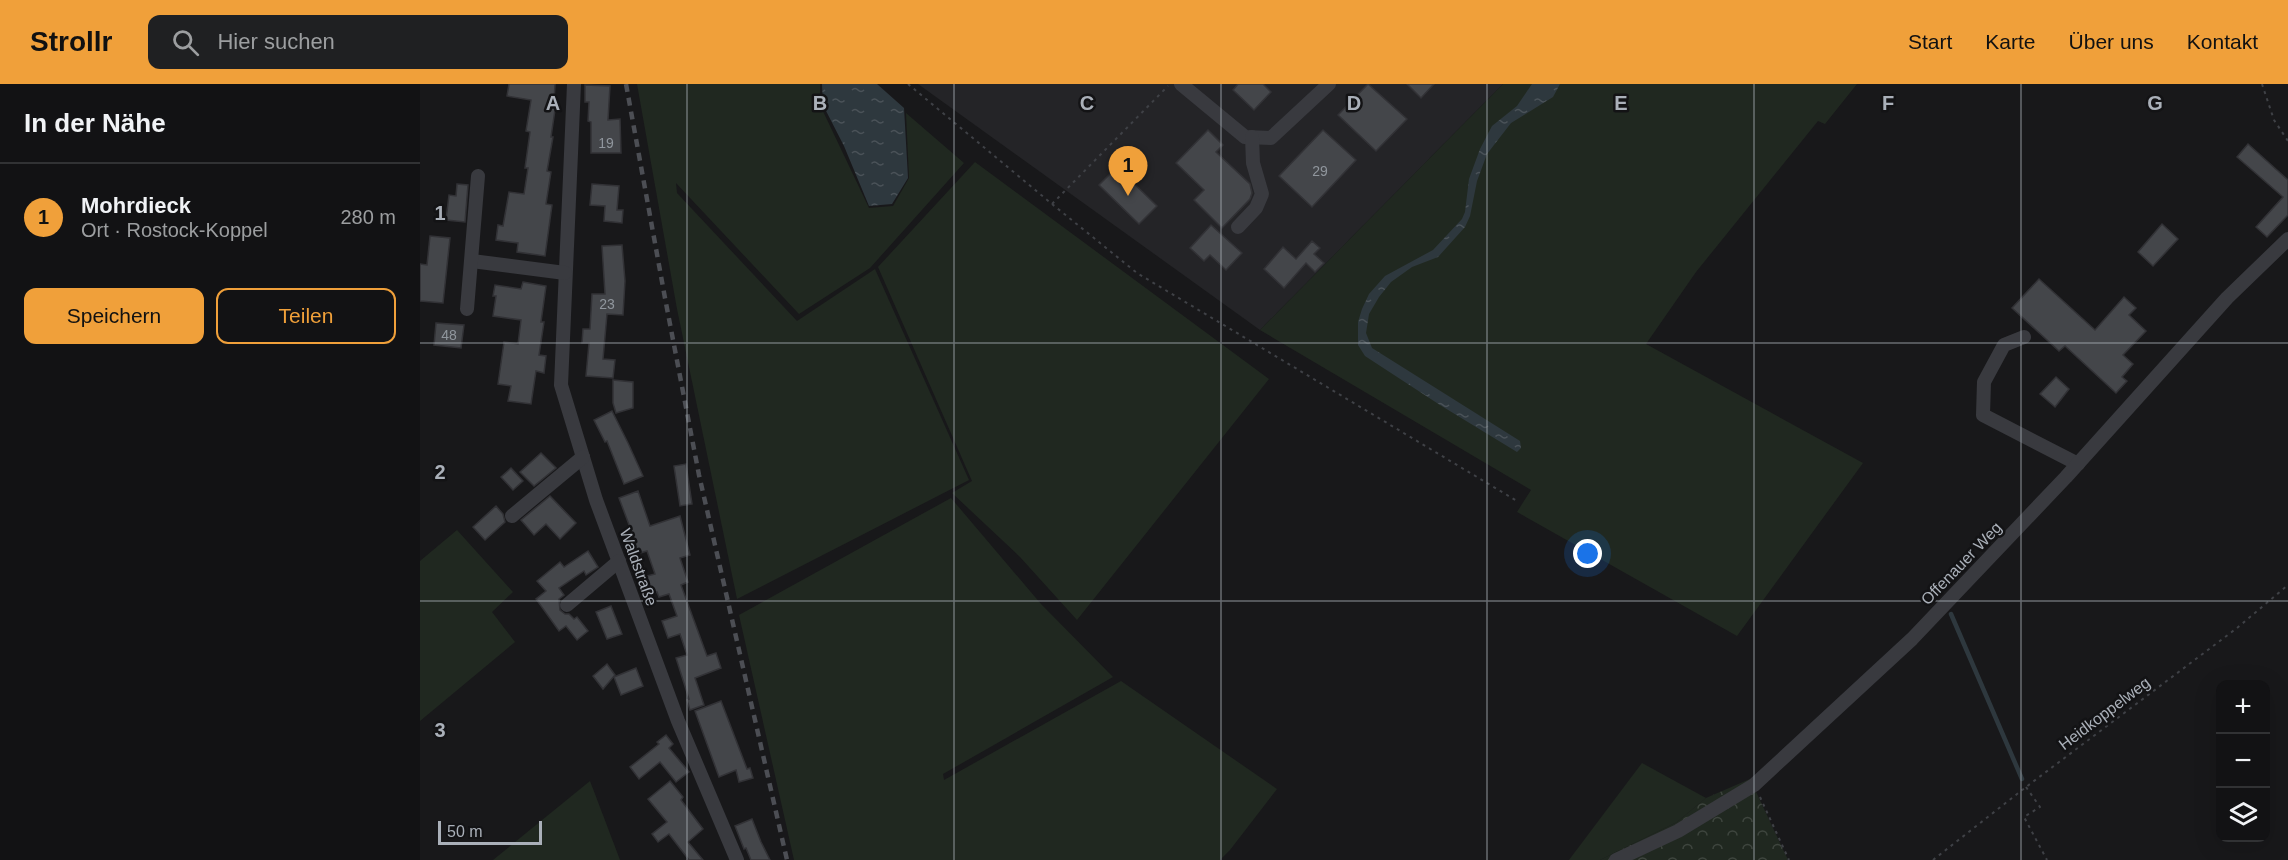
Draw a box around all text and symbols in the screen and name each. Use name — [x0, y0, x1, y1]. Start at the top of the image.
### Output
search box — [148, 15, 568, 69]
text: Strollr — [30, 26, 112, 57]
icon: search — [169, 26, 202, 59]
text: Hier suchen — [217, 29, 335, 54]
text: Start — [1908, 30, 1952, 53]
text: Karte — [1985, 30, 2036, 53]
text: Über uns — [2069, 30, 2154, 53]
text: Kontakt — [2187, 30, 2258, 53]
text: A — [546, 92, 560, 114]
text: B — [813, 92, 827, 114]
text: C — [1080, 92, 1094, 114]
text: D — [1347, 92, 1361, 114]
text: E — [1614, 92, 1628, 114]
text: F — [1882, 92, 1894, 114]
text: G — [2147, 92, 2163, 114]
text: In der Nähe — [24, 108, 166, 138]
house number: 19 — [598, 135, 614, 151]
pin: 1 — [1108, 147, 1148, 196]
house number: 29 — [1312, 163, 1328, 179]
text: Mohrdieck — [81, 193, 191, 218]
text: 1 — [434, 202, 446, 224]
text: 1 — [38, 206, 49, 228]
text: 280 m — [340, 206, 396, 228]
text: Ort · Rostock-Koppel — [81, 219, 268, 241]
button: Speichern — [24, 288, 204, 344]
button: Teilen — [216, 288, 396, 344]
house number: 23 — [599, 296, 615, 312]
house number: 48 — [441, 327, 457, 343]
text: 2 — [434, 461, 446, 483]
street label: Offenauer Weg — [1918, 519, 2005, 608]
street label: Waldstraße — [617, 526, 660, 608]
your location — [1573, 539, 1602, 568]
street label: Heidkoppelweg — [2055, 674, 2153, 753]
map controls — [2216, 680, 2270, 842]
button: + — [2216, 680, 2270, 734]
text: 3 — [434, 719, 446, 741]
button: − — [2216, 734, 2270, 788]
button: layers — [2216, 788, 2270, 842]
scale bar — [438, 818, 542, 846]
text: 50 m — [447, 823, 483, 840]

